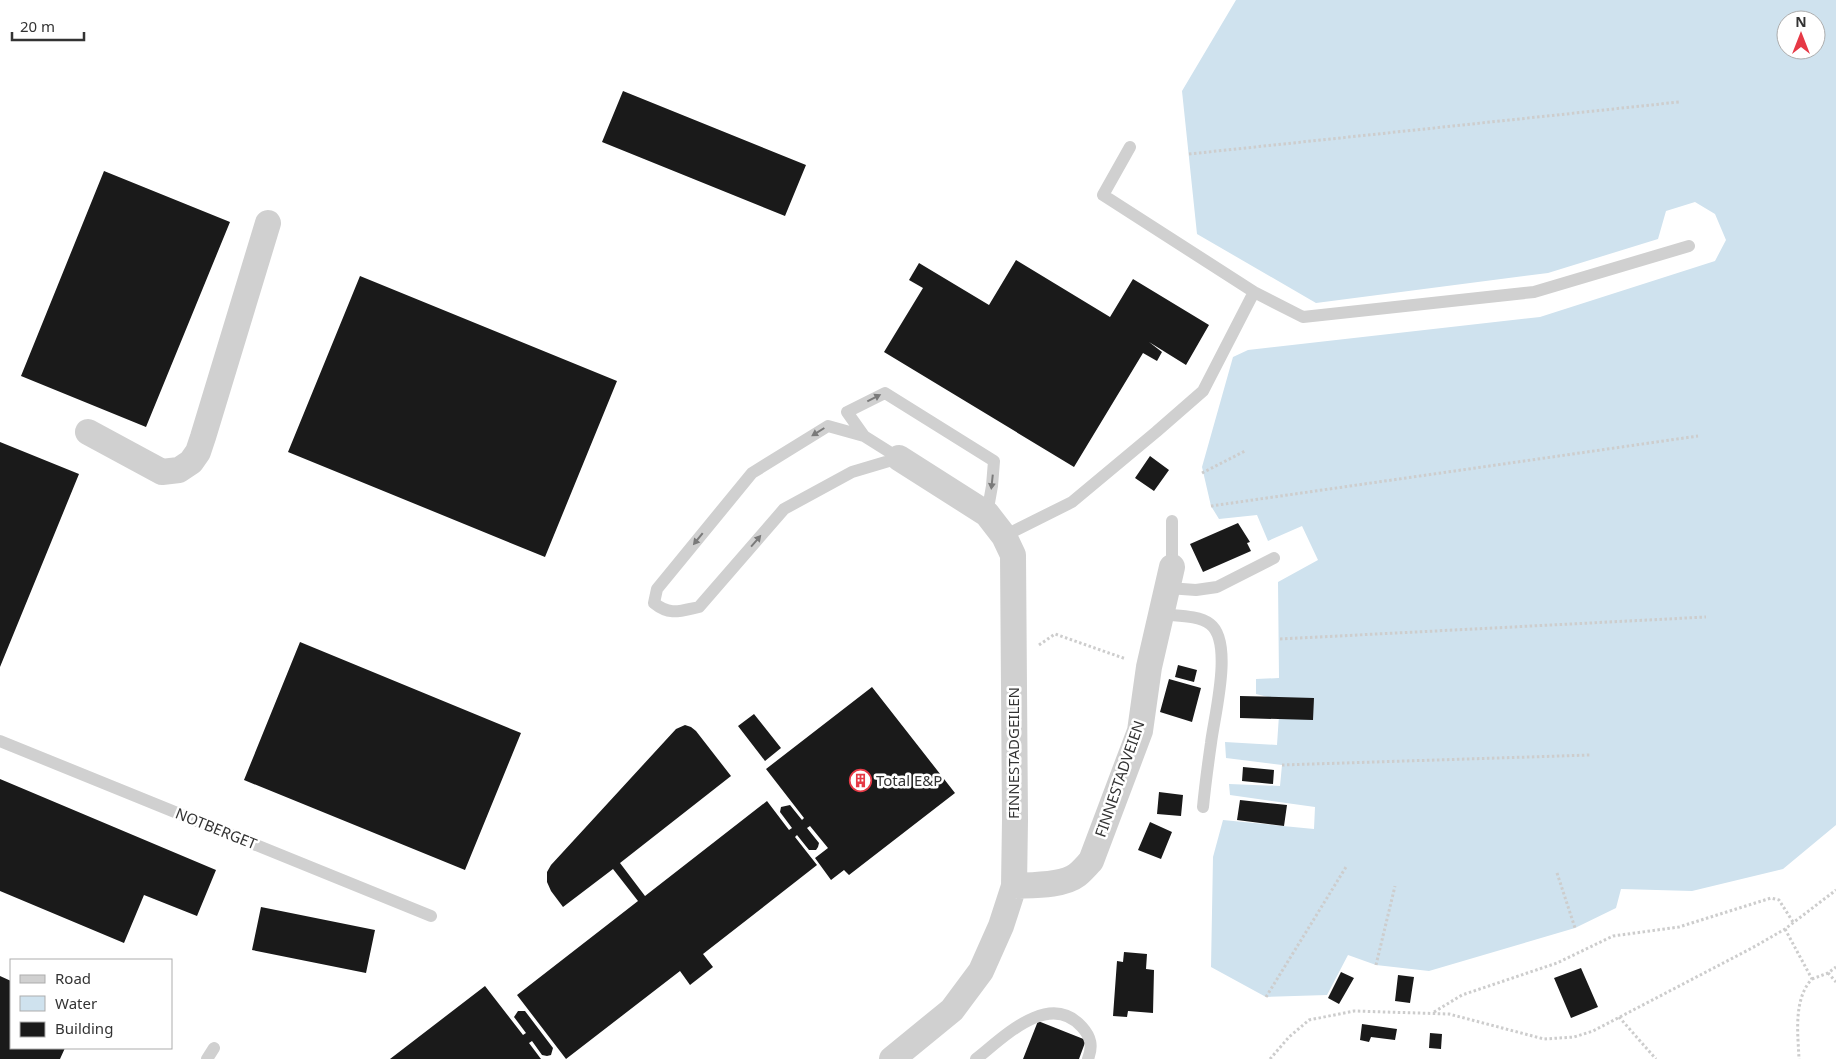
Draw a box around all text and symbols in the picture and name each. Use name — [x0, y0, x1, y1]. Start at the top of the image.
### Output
scale bar — [12, 10, 85, 42]
north arrow — [1776, 10, 1826, 60]
text: N — [1795, 12, 1807, 31]
text: 20 m — [20, 16, 55, 36]
one-way arrow — [867, 394, 881, 402]
one-way arrow — [811, 428, 825, 437]
one-way arrow — [988, 475, 996, 491]
one-way arrow — [693, 532, 704, 545]
one-way arrow — [751, 534, 762, 547]
street label: FINNESTADGEILEN — [1003, 687, 1023, 819]
street label: FINNESTADVEIEN — [1090, 718, 1148, 840]
building icon: Total E&P — [848, 769, 872, 793]
place label: Total E&P — [876, 770, 942, 790]
street label: NOTBERGET — [173, 803, 261, 854]
legend — [10, 959, 172, 1049]
text: Road — [55, 968, 91, 988]
text: Water — [55, 993, 97, 1013]
text: Building — [55, 1018, 113, 1038]

